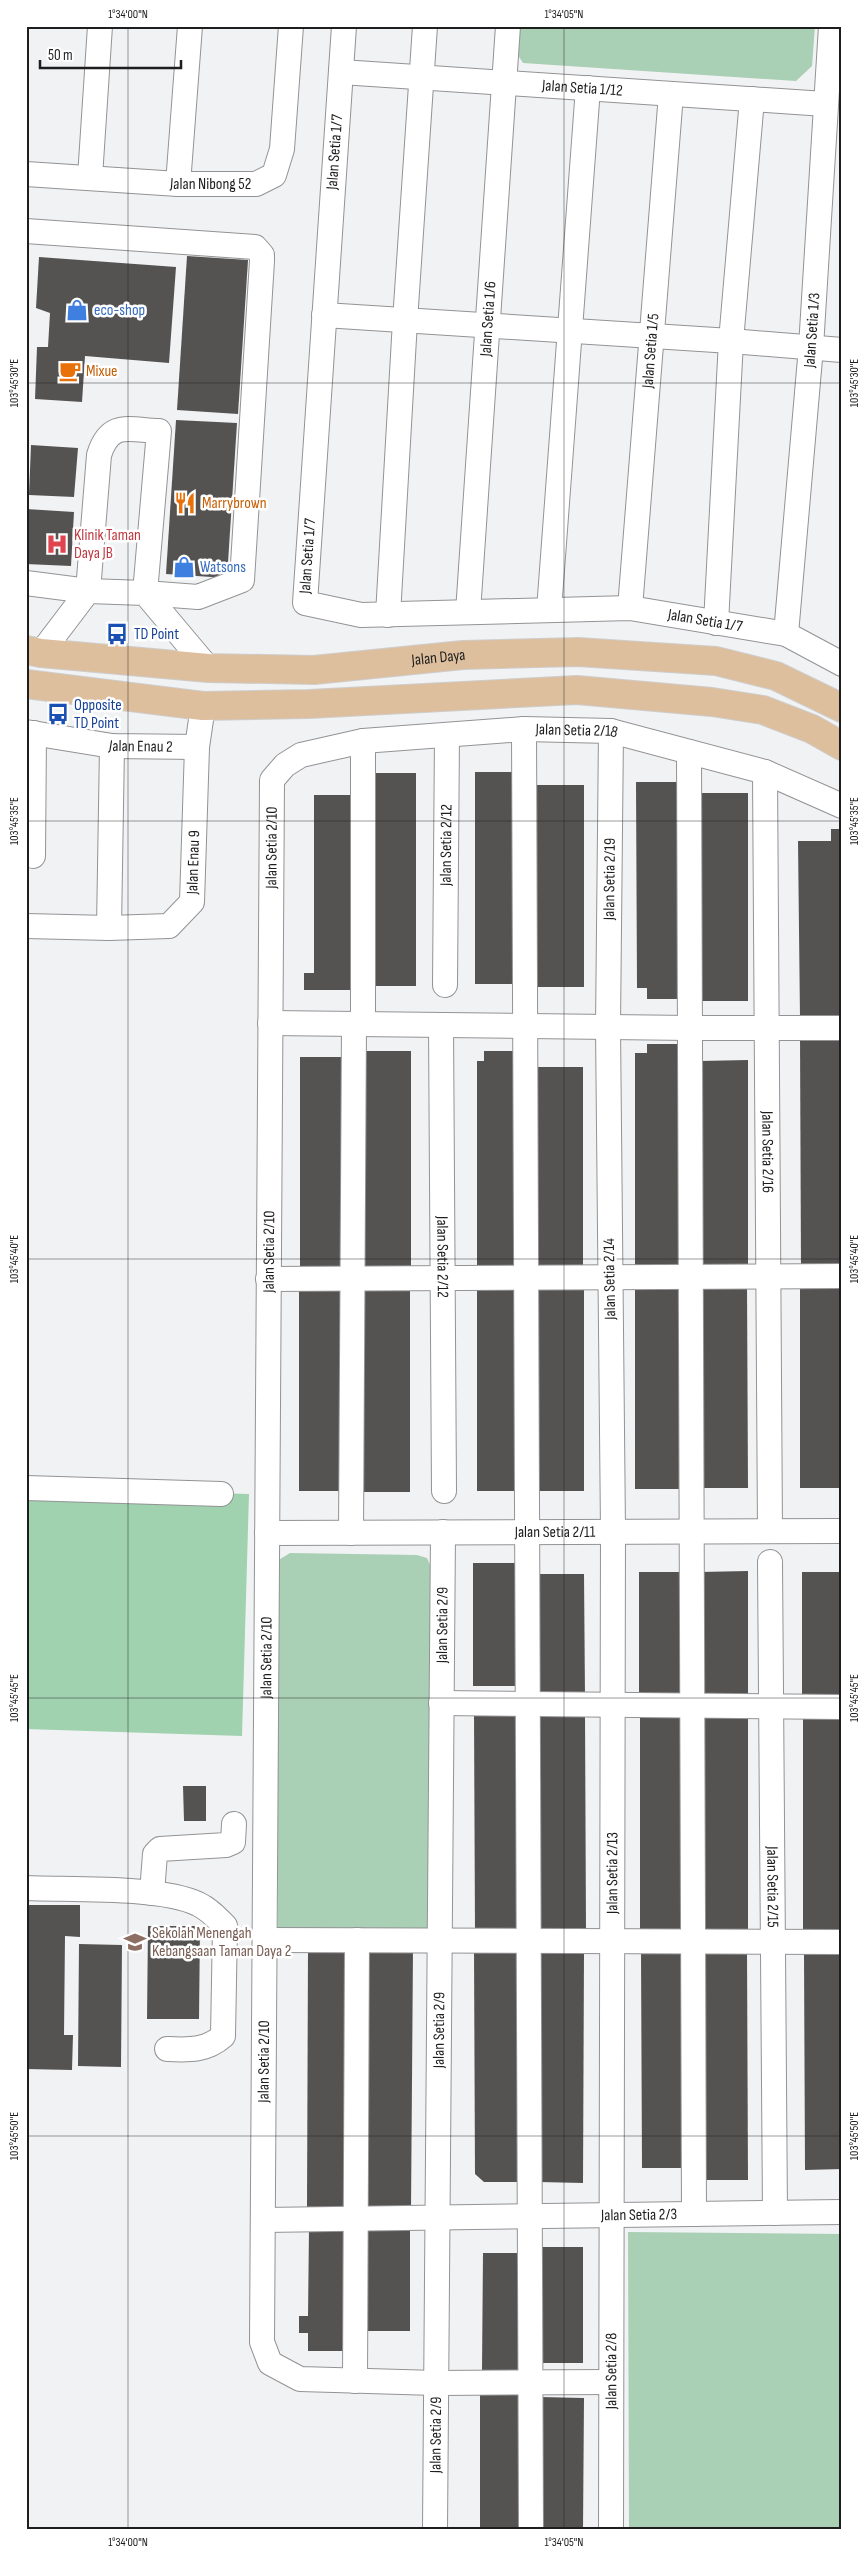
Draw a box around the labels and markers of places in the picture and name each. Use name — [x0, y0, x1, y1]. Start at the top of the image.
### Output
shop icon: eco-shop — [64, 297, 90, 323]
place label: eco-shop — [94, 301, 145, 320]
cafe icon: Mixue — [57, 358, 83, 384]
place label: Mixue — [86, 362, 118, 381]
restaurant icon: Marrybrown — [172, 490, 198, 516]
place label: Marrybrown — [202, 494, 267, 513]
place label: Klinik Taman Daya JB — [74, 526, 141, 563]
hospital icon: Klinik Taman Daya JB — [44, 531, 70, 557]
shop icon: Watsons — [171, 554, 197, 580]
place label: Watsons — [200, 558, 246, 577]
bus stop icon: TD Point — [104, 621, 130, 647]
place label: TD Point — [134, 625, 179, 644]
place label: Opposite TD Point — [74, 696, 122, 733]
bus stop icon: Opposite TD Point — [45, 701, 71, 727]
place label: Sekolah Menengah Kebangsaan Taman Daya 2 — [152, 1924, 291, 1961]
school or university icon: Sekolah Menengah Kebangsaan Taman Daya 2 — [122, 1929, 148, 1955]

